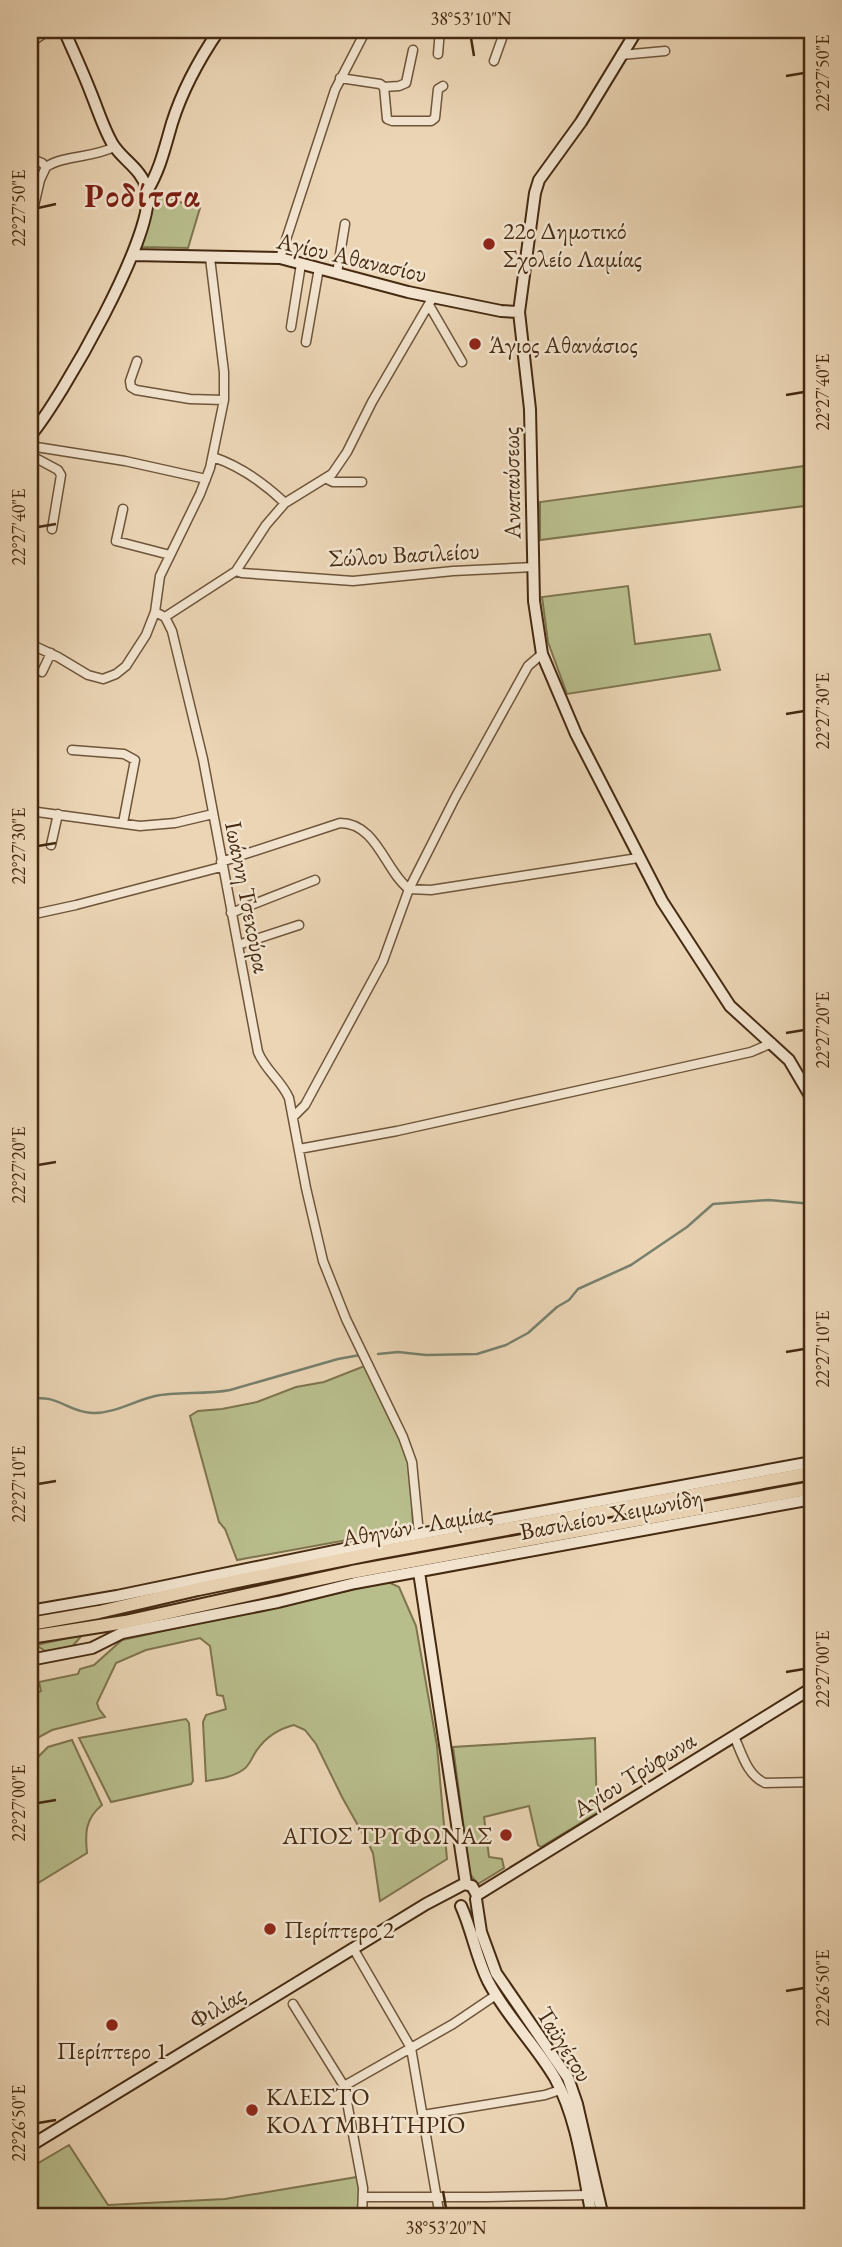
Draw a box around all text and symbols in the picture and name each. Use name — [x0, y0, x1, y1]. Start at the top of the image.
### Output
text: 38°53'10"N — [431, 7, 512, 30]
text: 22°27'50"E — [811, 35, 834, 111]
text: 22°27'50"E — [7, 170, 30, 246]
district label: Ροδίτσα — [84, 175, 202, 217]
place label: 22ο Δημοτικό Σχολείο Λαμίας — [503, 215, 642, 274]
street label: Αγίου Αθανασίου — [273, 224, 430, 289]
marker: 22ο Δημοτικό Σχολείο Λαμίας — [481, 236, 497, 252]
place label: Άγιος Αθανάσιος — [488, 329, 638, 360]
marker: Άγιος Αθανάσιος — [467, 336, 483, 352]
text: 22°27'40"E — [811, 354, 834, 430]
street label: Αναπαύσεως — [495, 427, 527, 540]
text: 22°27'40"E — [7, 489, 30, 565]
street label: Σώλου Βασιλείου — [328, 535, 480, 573]
text: 22°27'30"E — [811, 673, 834, 749]
text: 22°27'30"E — [7, 808, 30, 884]
street label: Ιωάννη Τσεκούρα — [218, 819, 278, 975]
text: 22°27'20"E — [811, 992, 834, 1068]
text: 22°27'20"E — [7, 1127, 30, 1203]
text: 22°27'10"E — [811, 1311, 834, 1387]
text: 22°27'10"E — [7, 1446, 30, 1522]
street label: Βασιλείου Χειμωνίδη — [517, 1481, 705, 1547]
street label: Αθηνών - Λαμίας — [338, 1497, 495, 1554]
text: 22°27'00"E — [811, 1631, 834, 1707]
street label: Αγίου Τρύφωνα — [566, 1724, 701, 1824]
text: 22°27'00"E — [7, 1765, 30, 1841]
place label: ΑΓΙΟΣ ΤΡΥΦΩΝΑΣ — [281, 1820, 493, 1851]
marker: ΑΓΙΟΣ ΤΡΥΦΩΝΑΣ — [498, 1827, 514, 1843]
place label: Περίπτερο 2 — [284, 1914, 395, 1945]
marker: Περίπτερο 2 — [262, 1921, 278, 1937]
text: 22°26'50"E — [811, 1950, 834, 2026]
street label: Φιλίας — [183, 1978, 251, 2036]
street label: Ταϋγέτου — [530, 2000, 600, 2088]
marker: Περίπτερο 1 — [104, 2017, 120, 2033]
place label: Περίπτερο 1 — [57, 2035, 167, 2066]
place label: ΚΛΕΙΣΤΟ ΚΟΛΥΜΒΗΤΗΡΙΟ — [266, 2081, 465, 2140]
text: 22°26'50"E — [7, 2085, 30, 2161]
marker: ΚΛΕΙΣΤΟ ΚΟΛΥΜΒΗΤΗΡΙΟ — [244, 2102, 260, 2118]
text: 38°53'20"N — [406, 2216, 487, 2239]

